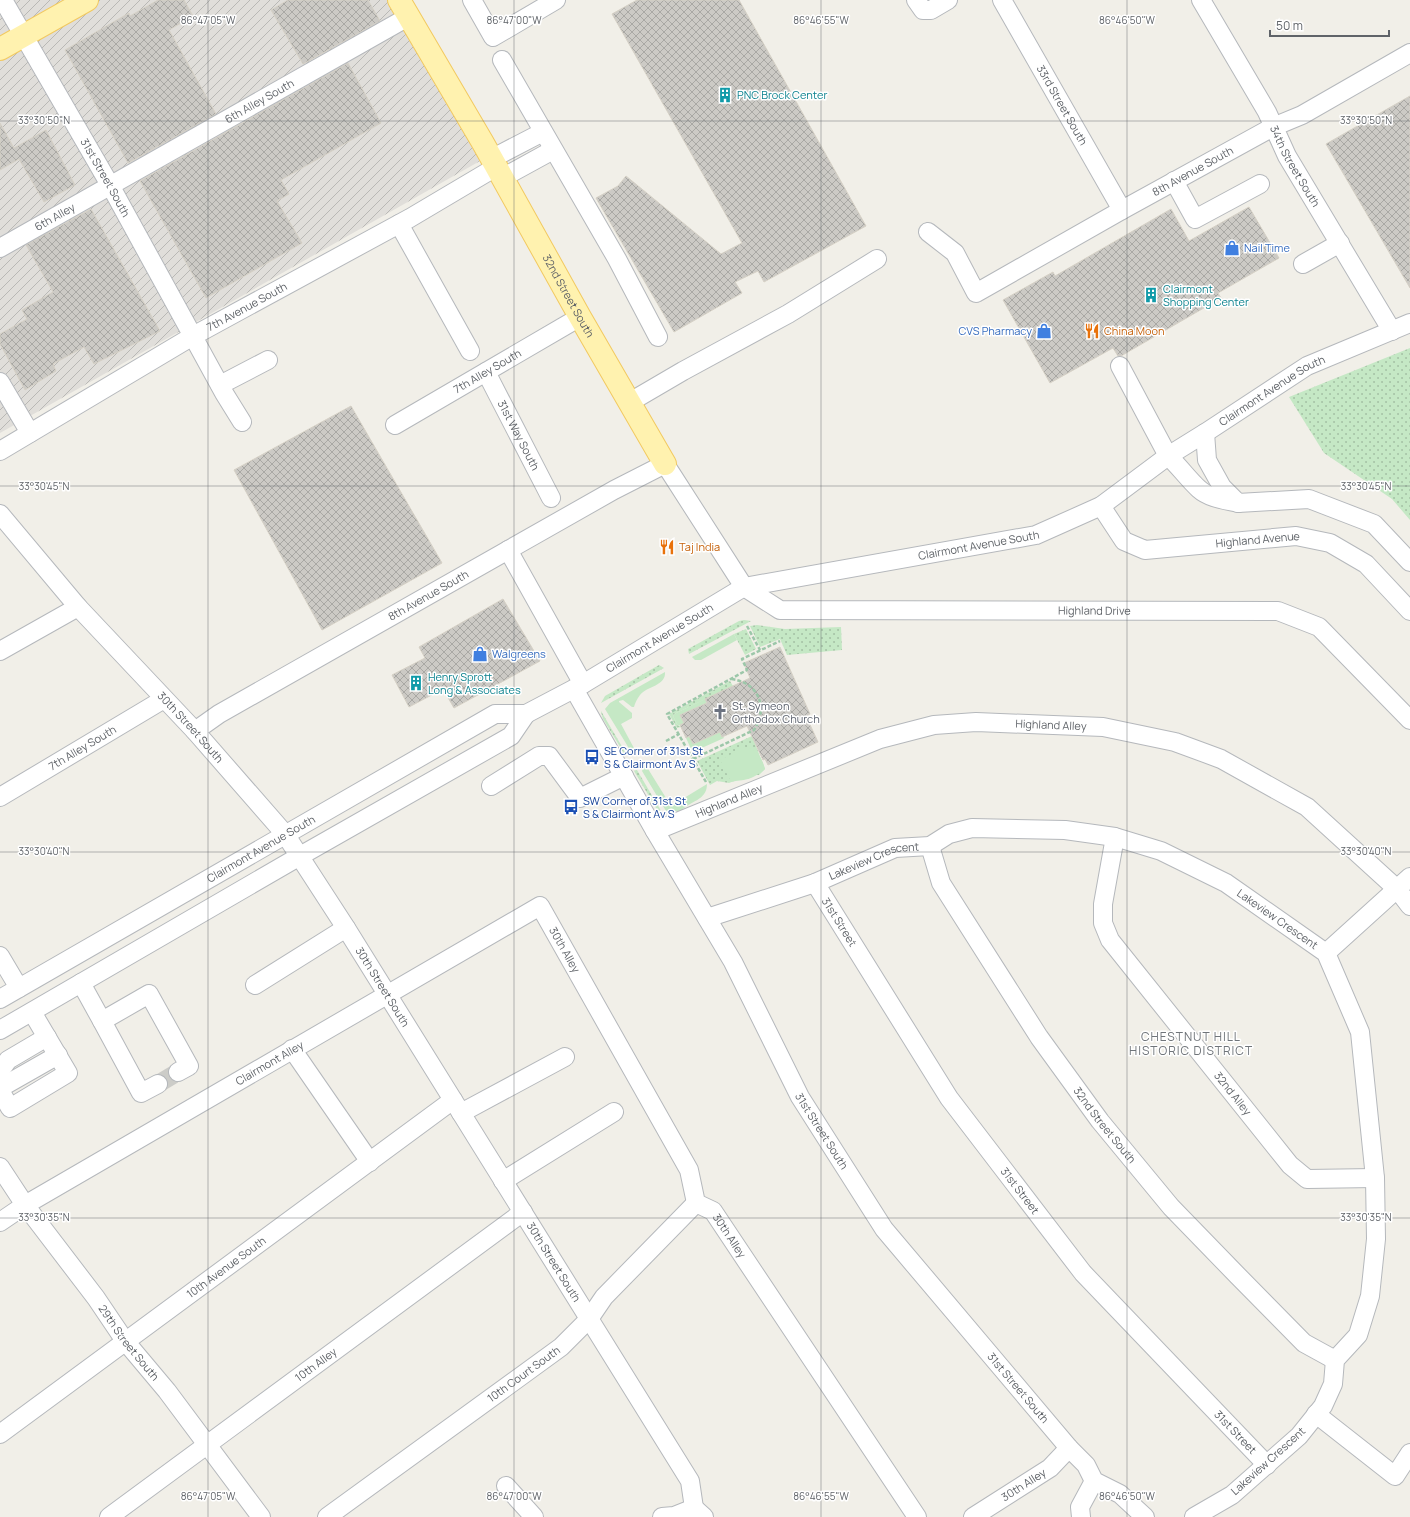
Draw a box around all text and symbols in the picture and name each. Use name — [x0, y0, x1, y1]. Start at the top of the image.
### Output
scale bar — [1270, 12, 1389, 38]
text: 86°47'05"W — [181, 13, 236, 27]
text: 86°47'00"W — [486, 13, 542, 27]
text: 86°46'55"W — [793, 13, 849, 27]
text: 86°46'50"W — [1099, 13, 1156, 27]
text: 50 m — [1276, 17, 1303, 34]
street label: 33rd Street South — [1034, 62, 1091, 148]
street label: 6th Alley South — [222, 75, 296, 126]
building icon: PNC Brock Center — [716, 86, 734, 104]
place label: PNC Brock Center — [737, 87, 827, 102]
text: 33°30'50"N — [18, 113, 70, 127]
text: 33°30'50"N — [1340, 113, 1392, 127]
street label: 34th Street South — [1267, 123, 1324, 210]
street label: 31st Street South — [78, 135, 134, 219]
street label: 8th Avenue South — [1149, 142, 1236, 199]
street label: 6th Alley — [32, 199, 78, 234]
shop icon: Nail Time — [1223, 239, 1241, 257]
place label: Nail Time — [1244, 240, 1290, 255]
street label: 32nd Street South — [540, 251, 598, 340]
street label: 7th Avenue South — [204, 278, 290, 334]
place label: Clairmont Shopping Center — [1163, 281, 1249, 309]
building icon: Clairmont Shopping Center — [1142, 286, 1160, 304]
shop icon: CVS Pharmacy — [1035, 322, 1053, 340]
restaurant icon: China Moon — [1083, 322, 1101, 340]
place label: CVS Pharmacy — [959, 323, 1032, 338]
place label: China Moon — [1104, 323, 1165, 338]
street label: 7th Alley South — [451, 345, 524, 396]
street label: Clairmont Avenue South — [1216, 351, 1327, 429]
street label: 31st Way South — [495, 397, 543, 473]
text: 33°30'45"N — [19, 479, 69, 493]
text: 33°30'45"N — [1341, 479, 1391, 493]
street label: Clairmont Avenue South — [917, 527, 1040, 563]
street label: Highland Avenue — [1215, 528, 1302, 550]
restaurant icon: Taj India — [658, 538, 676, 556]
place label: Taj India — [679, 539, 720, 554]
street label: 8th Avenue South — [385, 566, 471, 624]
street label: Clairmont Avenue South — [603, 599, 716, 676]
street label: Highland Drive — [1058, 603, 1131, 618]
shop icon: Walgreens — [471, 645, 489, 663]
place label: Walgreens — [492, 646, 546, 661]
place label: Henry Sprott Long & Associates — [428, 669, 521, 697]
building icon: Henry Sprott Long & Associates — [407, 674, 425, 692]
street label: 30th Street South — [155, 688, 227, 766]
place label: St. Symeon Orthodox Church — [732, 698, 820, 726]
church icon: St. Symeon Orthodox Church — [711, 703, 729, 721]
street label: Highland Alley — [1015, 716, 1087, 733]
street label: 7th Alley South — [46, 721, 119, 773]
place label: SE Corner of 31st St S & Clairmont Av S — [604, 743, 703, 771]
bus stop icon: SE Corner of 31st St S & Clairmont Av S — [583, 748, 601, 766]
street label: Highland Alley — [693, 780, 765, 821]
place label: SW Corner of 31st St S & Clairmont Av S — [583, 793, 686, 821]
bus stop icon: SW Corner of 31st St S & Clairmont Av S — [562, 798, 580, 816]
street label: Clairmont Avenue South — [204, 811, 318, 886]
street label: Lakeview Crescent — [826, 839, 919, 883]
text: 33°30'40"N — [19, 844, 70, 858]
text: 33°30'40"N — [1341, 844, 1392, 858]
street label: Lakeview Crescent — [1234, 885, 1321, 952]
street label: 31st Street — [819, 894, 861, 949]
street label: 30th Alley — [546, 924, 584, 975]
street label: 30th Street South — [353, 944, 414, 1029]
district label: CHESTNUT HILL HISTORIC DISTRICT — [1129, 1028, 1253, 1059]
street label: Clairmont Alley — [233, 1037, 306, 1088]
street label: 32nd Alley — [1211, 1068, 1255, 1118]
street label: 32nd Street South — [1071, 1084, 1140, 1166]
street label: 31st Street South — [792, 1090, 852, 1172]
street label: 31st Street — [998, 1164, 1043, 1217]
text: 33°30'35"N — [18, 1210, 70, 1224]
street label: 30th Alley — [710, 1210, 750, 1261]
text: 33°30'35"N — [1340, 1210, 1392, 1224]
street label: 30th Street South — [524, 1219, 585, 1304]
street label: 10th Avenue South — [183, 1233, 269, 1301]
street label: 29th Street South — [96, 1302, 163, 1383]
street label: 10th Court South — [484, 1342, 563, 1405]
street label: 10th Alley — [292, 1344, 340, 1385]
street label: 31st Street South — [984, 1349, 1053, 1426]
street label: 31st Street — [1211, 1407, 1260, 1457]
street label: Lakeview Crescent — [1227, 1423, 1308, 1498]
street label: 30th Alley — [998, 1464, 1049, 1504]
text: 86°47'05"W — [181, 1489, 236, 1503]
text: 86°47'00"W — [486, 1489, 542, 1503]
text: 86°46'55"W — [793, 1489, 849, 1503]
text: 86°46'50"W — [1099, 1489, 1156, 1503]

